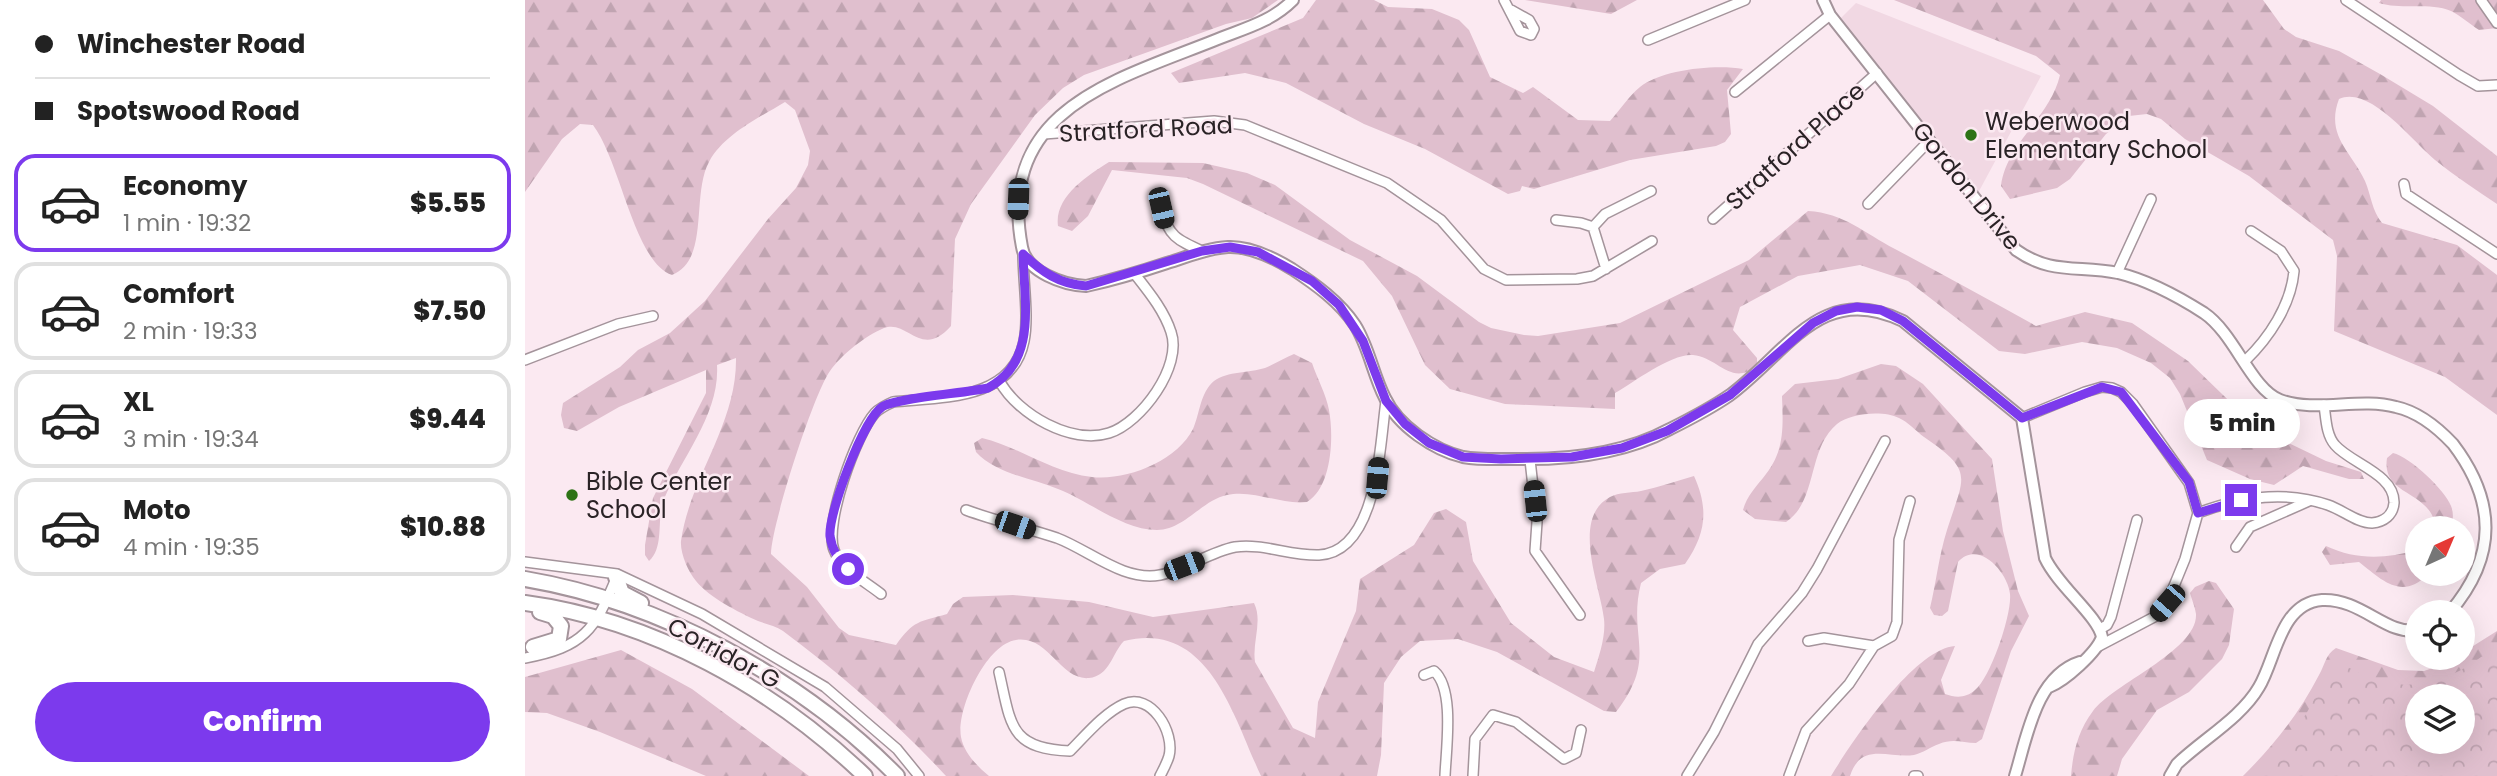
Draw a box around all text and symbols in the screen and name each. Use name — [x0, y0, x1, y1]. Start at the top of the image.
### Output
text: Winchester Road — [77, 26, 305, 62]
street label: Stratford Place — [1718, 74, 1872, 218]
text: Spotswood Road — [77, 93, 300, 129]
place label: Weberwood Elementary School — [1985, 105, 2208, 166]
street label: Stratford Road — [1058, 108, 1234, 150]
street label: Gordon Drive — [1905, 115, 2029, 257]
marker: Weberwood Elementary School — [1963, 127, 1979, 143]
text: Economy — [123, 168, 247, 204]
icon: car — [39, 172, 102, 235]
car — [1007, 178, 1030, 220]
text: $5.55 — [410, 185, 486, 221]
car — [1147, 185, 1176, 231]
text: 1 min · 19:32 — [123, 207, 251, 239]
text: Comfort — [123, 276, 235, 312]
icon: car — [39, 280, 102, 343]
text: $7.50 — [413, 293, 486, 329]
text: 2 min · 19:33 — [123, 315, 257, 347]
text: XL — [123, 384, 154, 420]
icon: car — [39, 388, 102, 451]
callout: 5 min — [2183, 398, 2299, 448]
text: $9.44 — [409, 401, 486, 437]
text: 5 min — [2209, 407, 2275, 439]
text: 3 min · 19:34 — [123, 423, 259, 455]
car — [1365, 456, 1390, 500]
place label: Bible Center School — [586, 465, 731, 526]
car — [1523, 479, 1548, 523]
route end — [2225, 484, 2257, 516]
marker: Bible Center School — [564, 487, 580, 503]
text: Moto — [123, 492, 191, 528]
icon: car — [39, 496, 102, 559]
car — [992, 508, 1039, 542]
text: $10.88 — [400, 509, 486, 545]
north arrow — [2405, 516, 2475, 586]
map controls — [2405, 516, 2475, 754]
text: 4 min · 19:35 — [123, 531, 260, 563]
car — [1161, 549, 1208, 583]
route start — [832, 553, 864, 585]
car — [2146, 580, 2189, 626]
button: locate — [2405, 600, 2475, 670]
street label: Corridor G — [662, 609, 786, 697]
button: Confirm — [35, 682, 490, 762]
button: layers — [2405, 684, 2475, 754]

